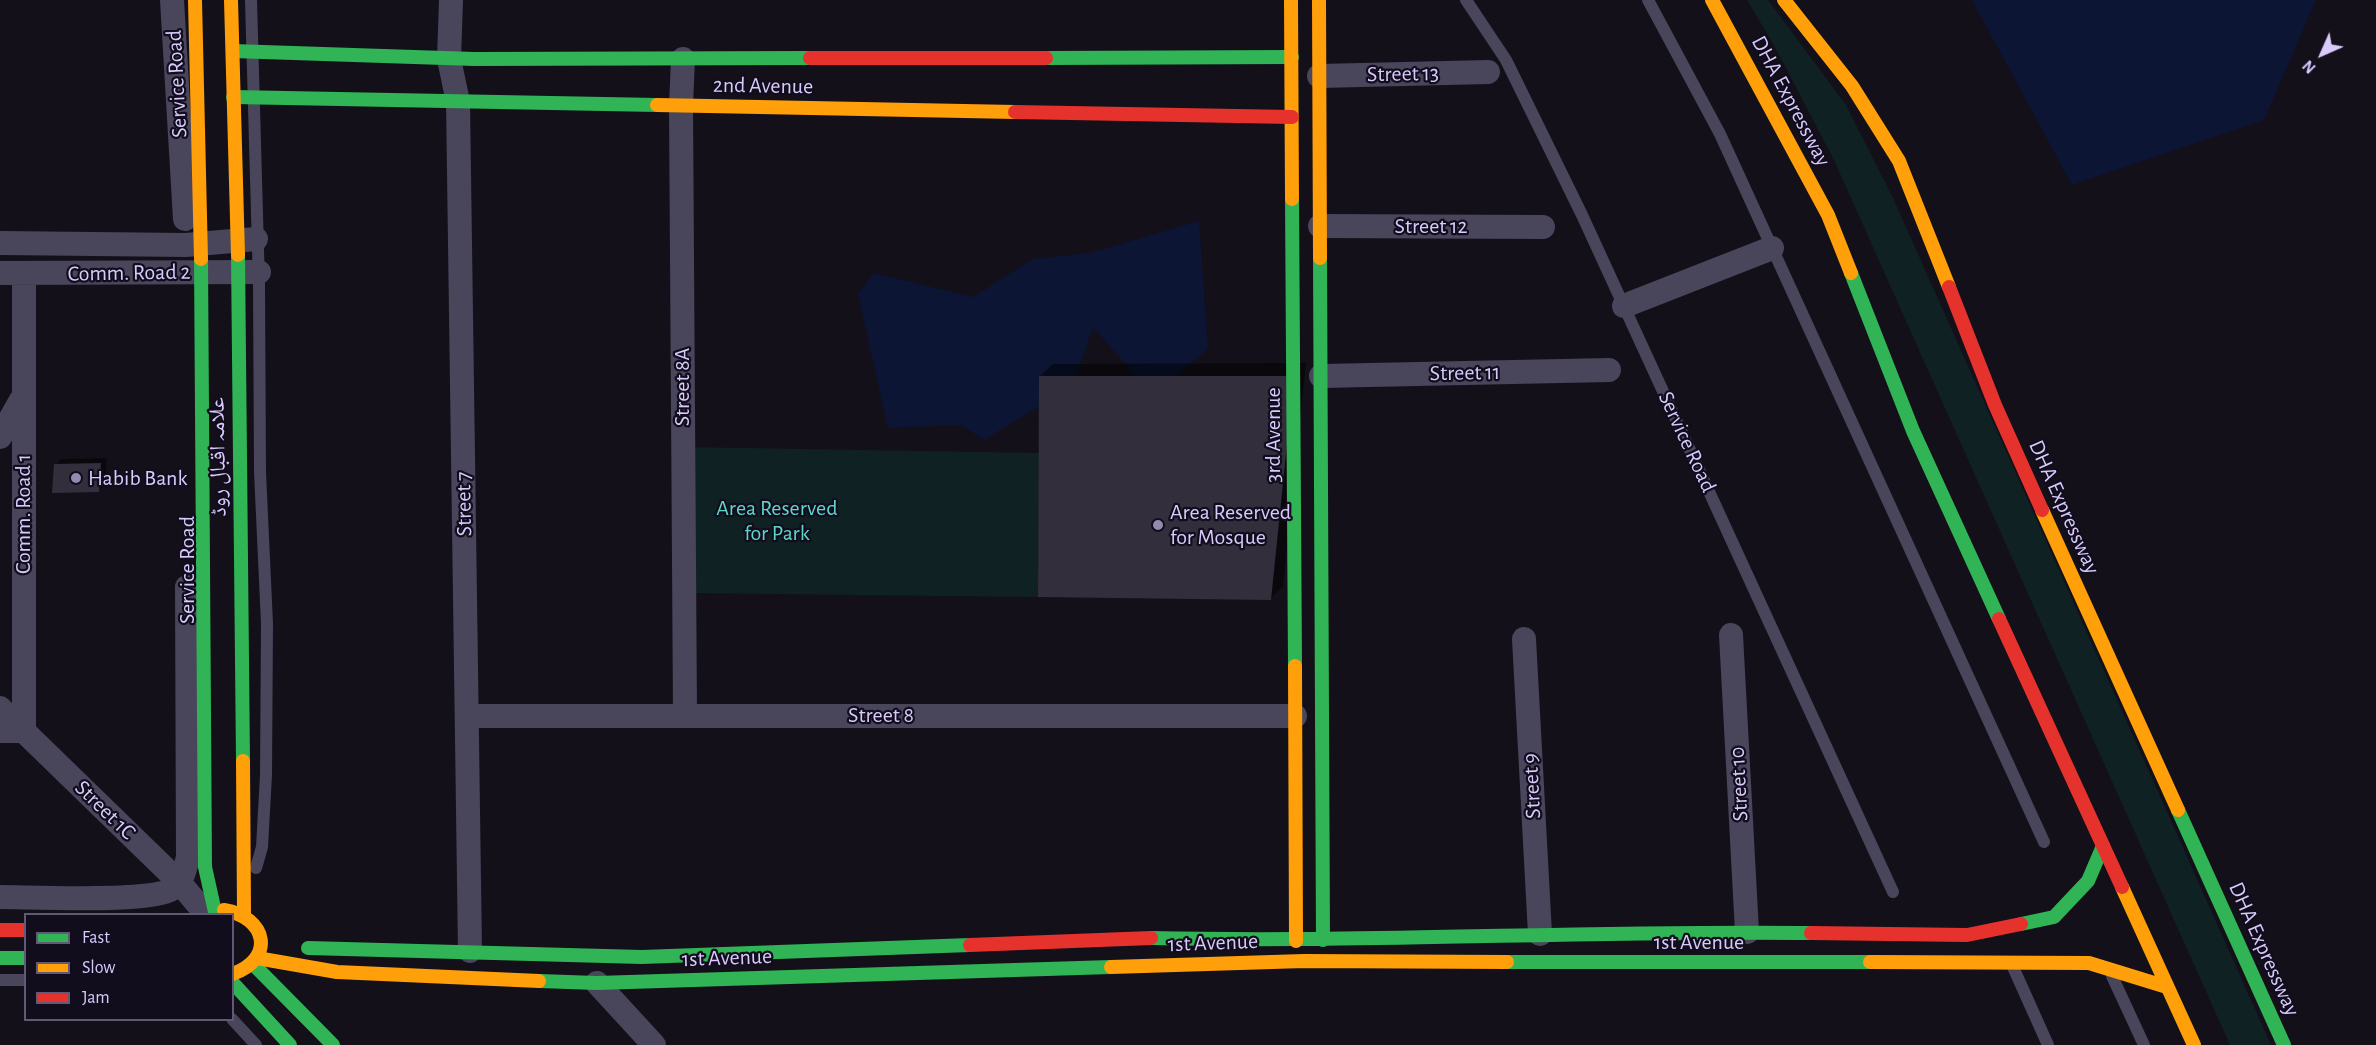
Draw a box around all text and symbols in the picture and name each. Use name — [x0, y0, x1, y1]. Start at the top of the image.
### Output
north arrow — [2292, 24, 2352, 84]
street label: Service Road — [161, 29, 193, 139]
street label: DHA Expressway — [1746, 31, 1836, 171]
text: N — [2300, 57, 2319, 76]
street label: Street 13 — [1367, 60, 1439, 88]
street label: 2nd Avenue — [713, 72, 813, 100]
street label: Street 12 — [1395, 213, 1467, 239]
street label: Comm. Road 2 — [67, 259, 191, 287]
street label: Street 8A — [669, 348, 695, 426]
street label: Street 11 — [1429, 359, 1501, 387]
street label: 3rd Avenue — [1260, 387, 1286, 483]
street label: Service Road — [1652, 387, 1722, 497]
street label: علامہ اقبال روڈ — [204, 397, 232, 517]
street label: DHA Expressway — [2023, 436, 2105, 578]
street label: Comm. Road 1 — [10, 454, 36, 574]
place label: Habib Bank — [88, 465, 187, 491]
marker: Habib Bank — [69, 471, 83, 485]
street label: Street 7 — [450, 471, 478, 537]
park label: Area Reserved for Park — [716, 495, 838, 546]
place label: Area Reserved for Mosque — [1170, 499, 1291, 550]
street label: Service Road — [174, 516, 200, 624]
marker: Area Reserved for Mosque — [1151, 518, 1165, 532]
street label: Street 8 — [848, 702, 914, 728]
street label: Street 10 — [1724, 746, 1754, 822]
street label: Street 9 — [1517, 752, 1547, 820]
street label: Street 1C — [69, 775, 141, 845]
street label: DHA Expressway — [2223, 878, 2305, 1020]
legend — [24, 913, 234, 1021]
street label: 1st Avenue — [1167, 928, 1259, 958]
text: Fast — [82, 929, 110, 947]
street label: 1st Avenue — [1654, 929, 1744, 955]
street label: 1st Avenue — [681, 943, 773, 973]
text: Slow — [82, 959, 115, 977]
text: Jam — [82, 989, 110, 1007]

